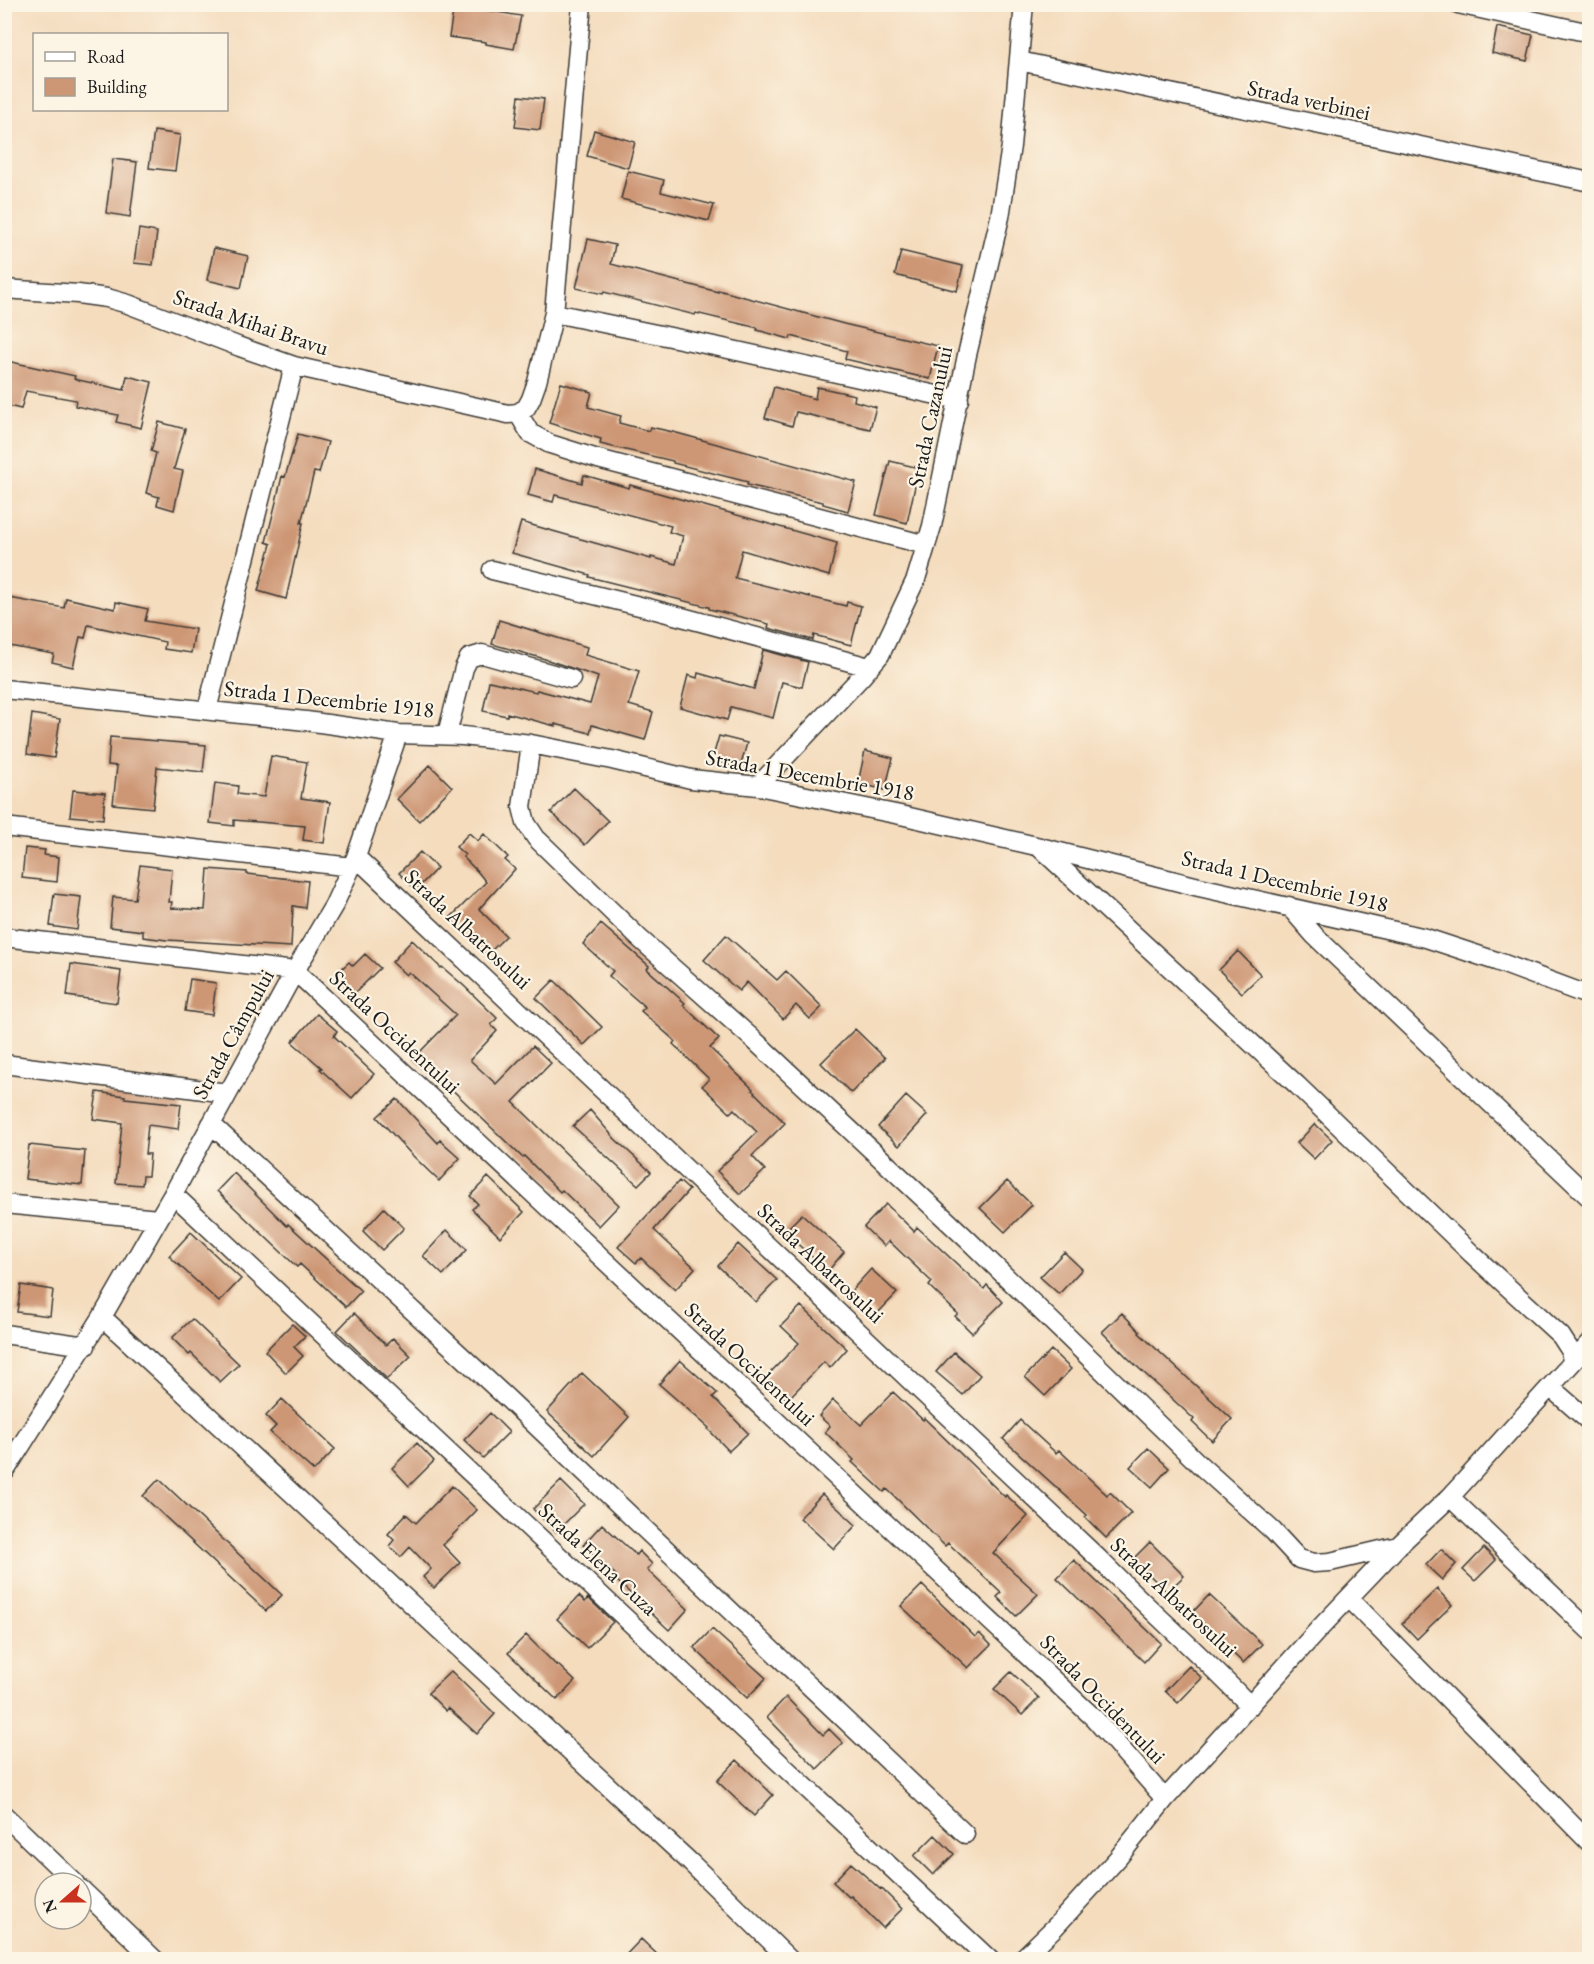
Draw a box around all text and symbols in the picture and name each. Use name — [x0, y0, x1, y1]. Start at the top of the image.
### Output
legend — [33, 33, 228, 111]
text: Road — [87, 45, 126, 68]
street label: Strada verbinei — [1245, 73, 1373, 127]
text: Building — [87, 75, 147, 98]
street label: Strada Mihai Bravu — [169, 282, 333, 362]
street label: Strada Cazanului — [901, 344, 959, 490]
street label: Strada 1 Decembrie 1918 — [223, 674, 435, 724]
street label: Strada 1 Decembrie 1918 — [704, 742, 916, 808]
street label: Strada 1 Decembrie 1918 — [1179, 843, 1391, 919]
street label: Strada Albatrosului — [398, 863, 538, 995]
street label: Strada Câmpului — [185, 964, 281, 1104]
street label: Strada Occidentului — [323, 964, 467, 1100]
street label: Strada Albatrosului — [751, 1197, 891, 1329]
street label: Strada Occidentului — [678, 1296, 822, 1432]
street label: Strada Elena Cuza — [532, 1496, 664, 1622]
street label: Strada Albatrosului — [1104, 1531, 1244, 1663]
street label: Strada Occidentului — [1034, 1628, 1172, 1770]
north arrow — [33, 1871, 93, 1931]
text: N — [37, 1896, 62, 1916]

